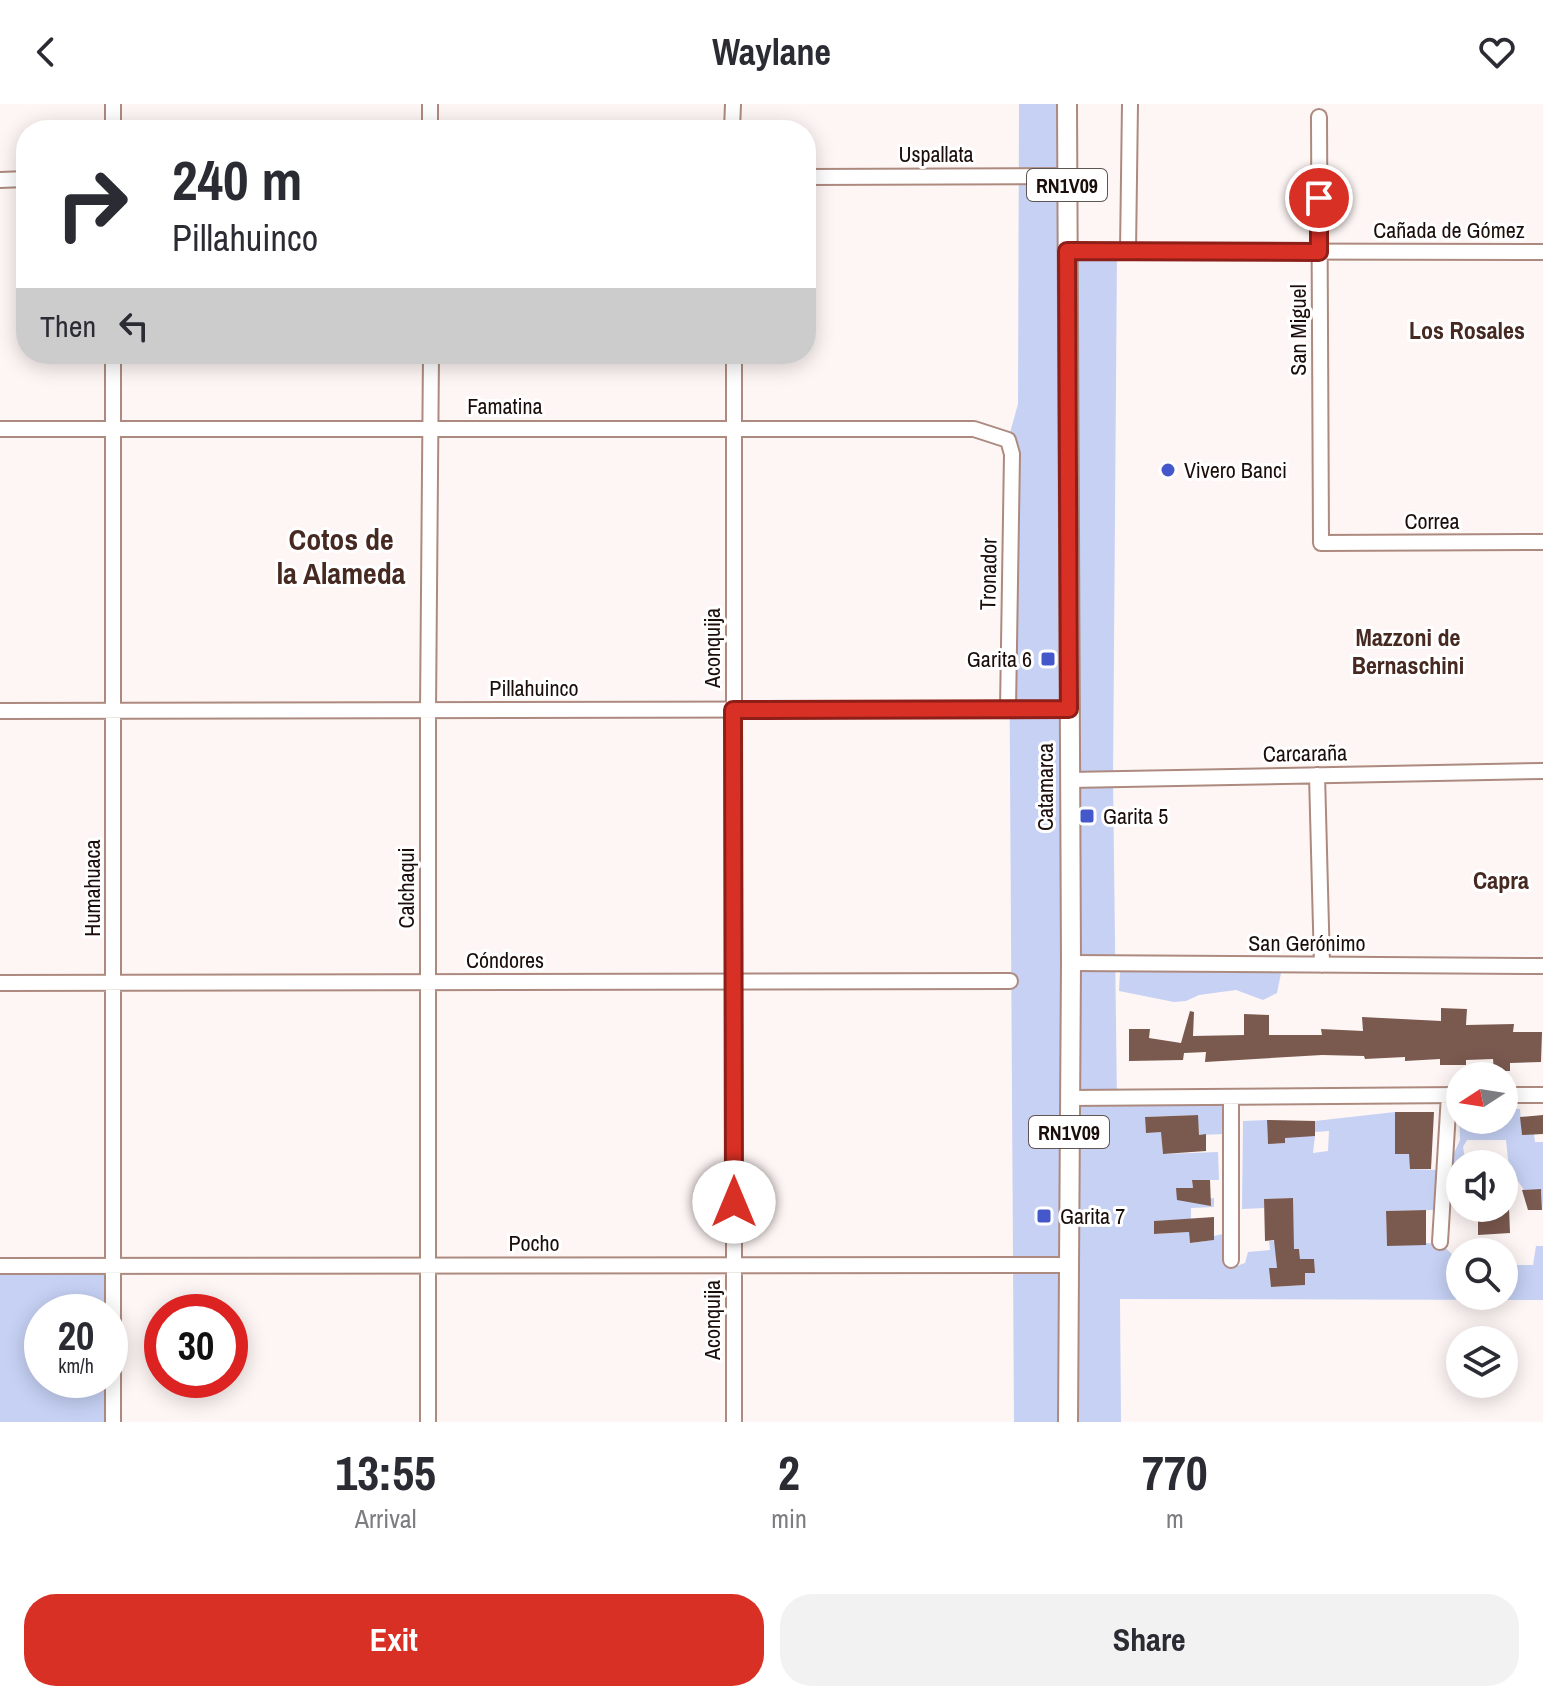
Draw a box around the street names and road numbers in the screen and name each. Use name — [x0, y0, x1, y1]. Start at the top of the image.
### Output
street label: Uspallata — [898, 139, 974, 169]
road number: RN1V09 — [1027, 169, 1107, 201]
street label: Cañada de Gómez — [1373, 215, 1525, 245]
street label: San Miguel — [1283, 284, 1313, 376]
street label: Famatina — [467, 391, 543, 421]
street label: Correa — [1404, 506, 1460, 536]
street label: Tronador — [972, 537, 1004, 611]
street label: Aconquija — [697, 608, 727, 689]
street label: Pillahuinco — [489, 673, 579, 703]
street label: Carcaraña — [1263, 737, 1347, 769]
street label: Catamarca — [1030, 743, 1060, 831]
street label: Humahuaca — [77, 839, 107, 937]
street label: Calchaqui — [391, 847, 421, 929]
street label: San Gerónimo — [1248, 928, 1366, 958]
street label: Cóndores — [466, 945, 544, 975]
road number: RN1V09 — [1029, 1116, 1109, 1148]
street label: Pocho — [508, 1228, 560, 1258]
street label: Aconquija — [697, 1280, 727, 1361]

